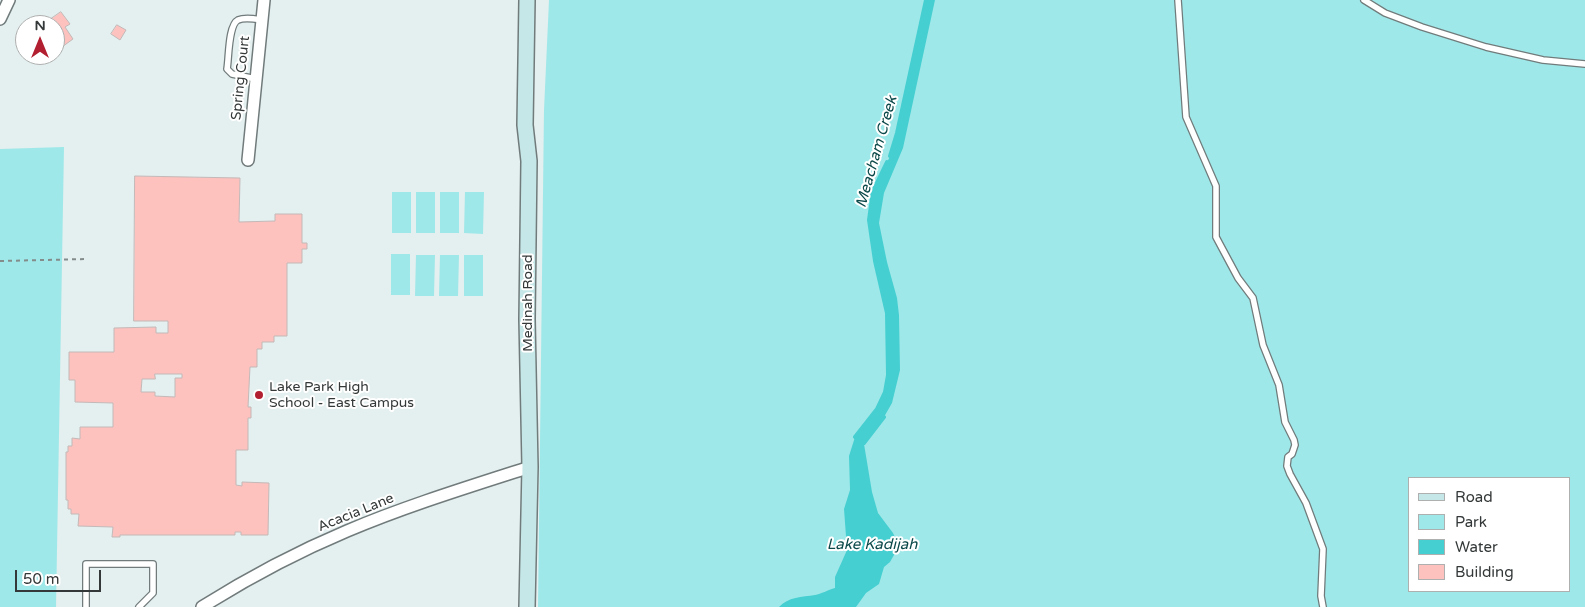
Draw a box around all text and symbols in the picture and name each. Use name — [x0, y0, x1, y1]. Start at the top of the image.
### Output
north arrow — [15, 15, 65, 65]
text: N — [34, 17, 46, 34]
street label: Spring Court — [228, 35, 254, 121]
water label: Meacham Creek — [852, 94, 902, 210]
street label: Medinah Road — [520, 254, 536, 352]
place label: Lake Park High School - East Campus — [269, 379, 414, 412]
marker: Lake Park High School - East Campus — [253, 389, 265, 401]
legend — [1408, 477, 1570, 592]
text: Road — [1455, 488, 1493, 506]
street label: Acacia Lane — [316, 490, 396, 536]
text: Park — [1455, 513, 1487, 531]
water label: Lake Kadijah — [827, 536, 917, 554]
text: Water — [1455, 538, 1498, 556]
scale bar — [18, 560, 104, 592]
text: Building — [1455, 563, 1514, 581]
text: 50 m — [23, 570, 60, 588]

